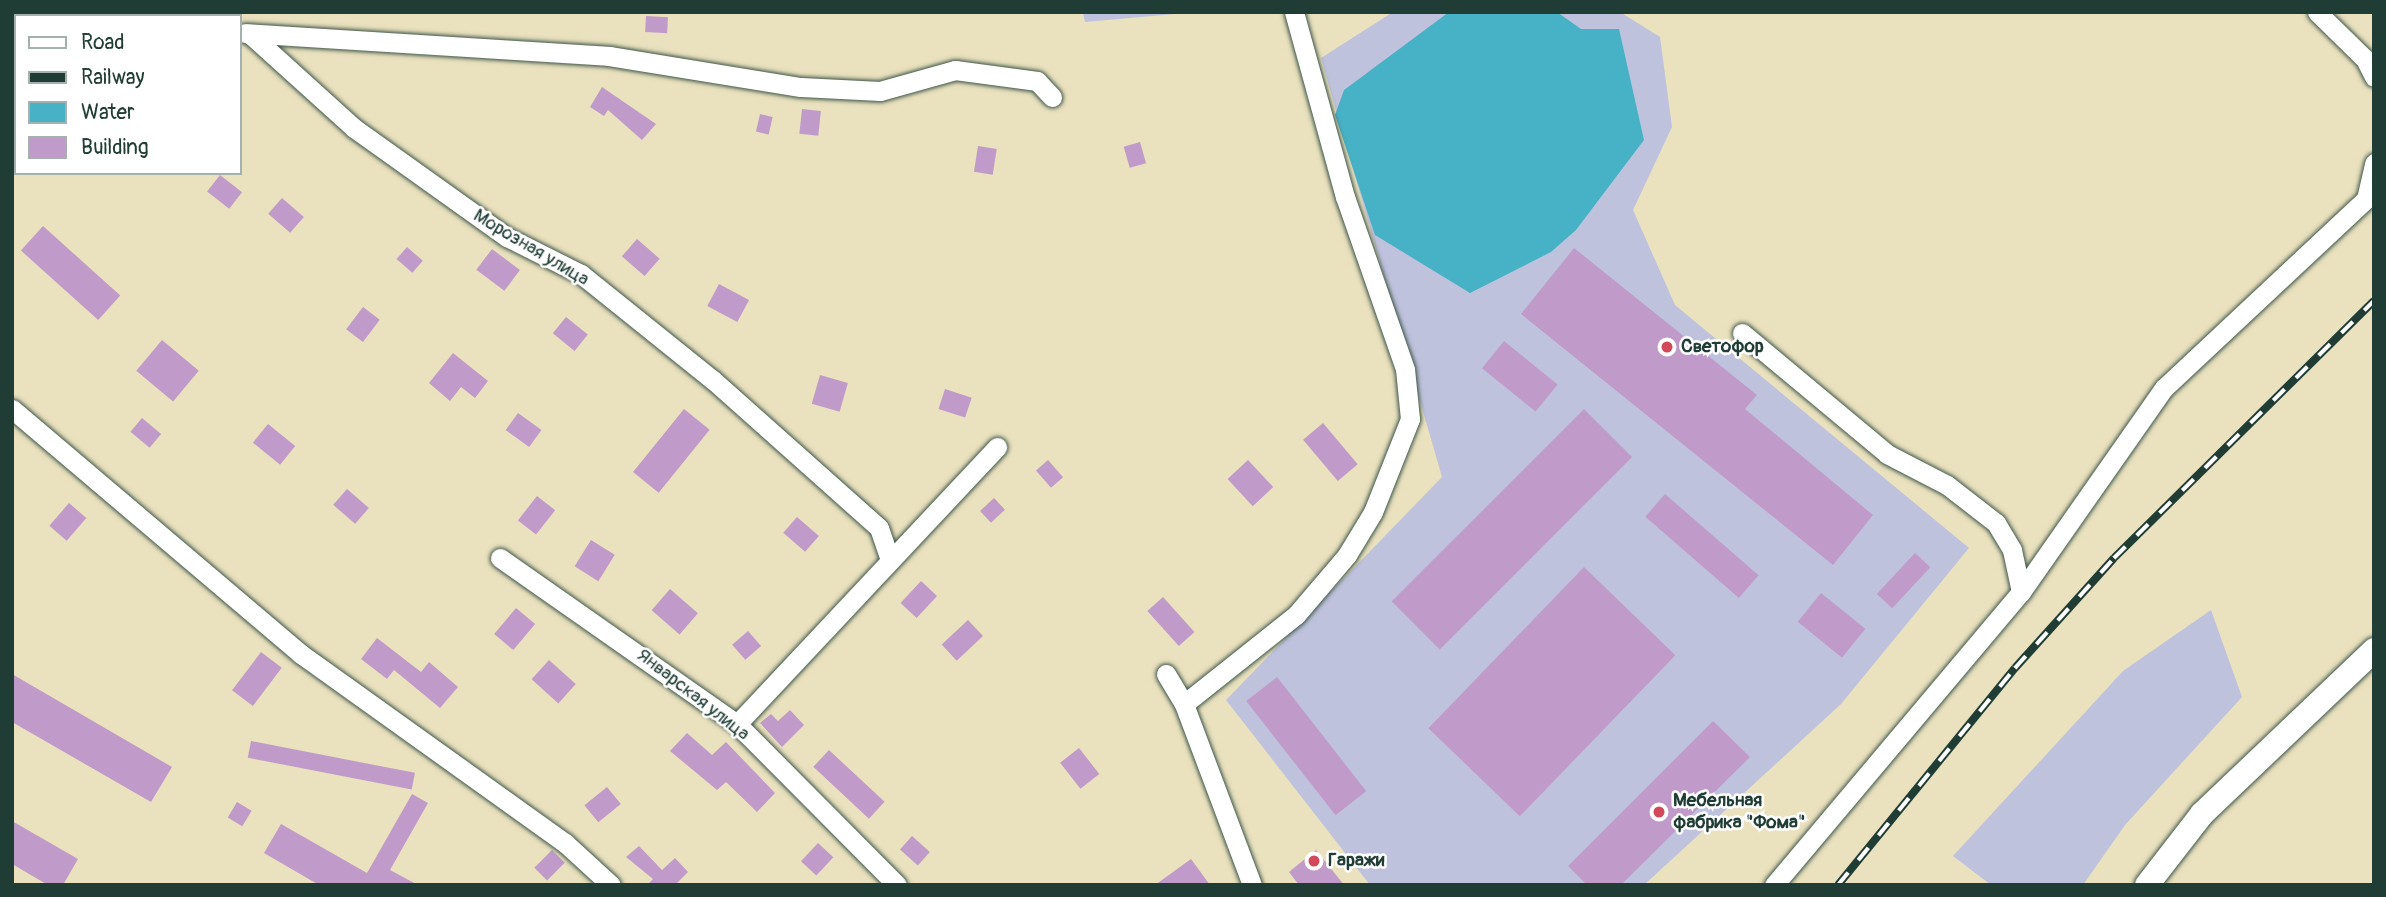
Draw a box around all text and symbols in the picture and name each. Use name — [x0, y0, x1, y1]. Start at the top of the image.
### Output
legend — [14, 14, 242, 175]
text: Road — [81, 29, 125, 56]
text: Railway — [81, 64, 145, 91]
text: Water — [81, 99, 134, 126]
text: Building — [81, 134, 148, 161]
street label: Морозная улица — [469, 205, 593, 291]
place label: Светофор — [1681, 336, 1764, 358]
marker: Светофор — [1659, 339, 1675, 355]
street label: Январская улица — [632, 644, 754, 746]
place label: Мебельная фабрика "Фома" — [1673, 790, 1805, 834]
marker: Мебельная фабрика "Фома" — [1651, 804, 1667, 820]
place label: Гаражи — [1328, 850, 1384, 872]
marker: Гаражи — [1306, 853, 1322, 869]

